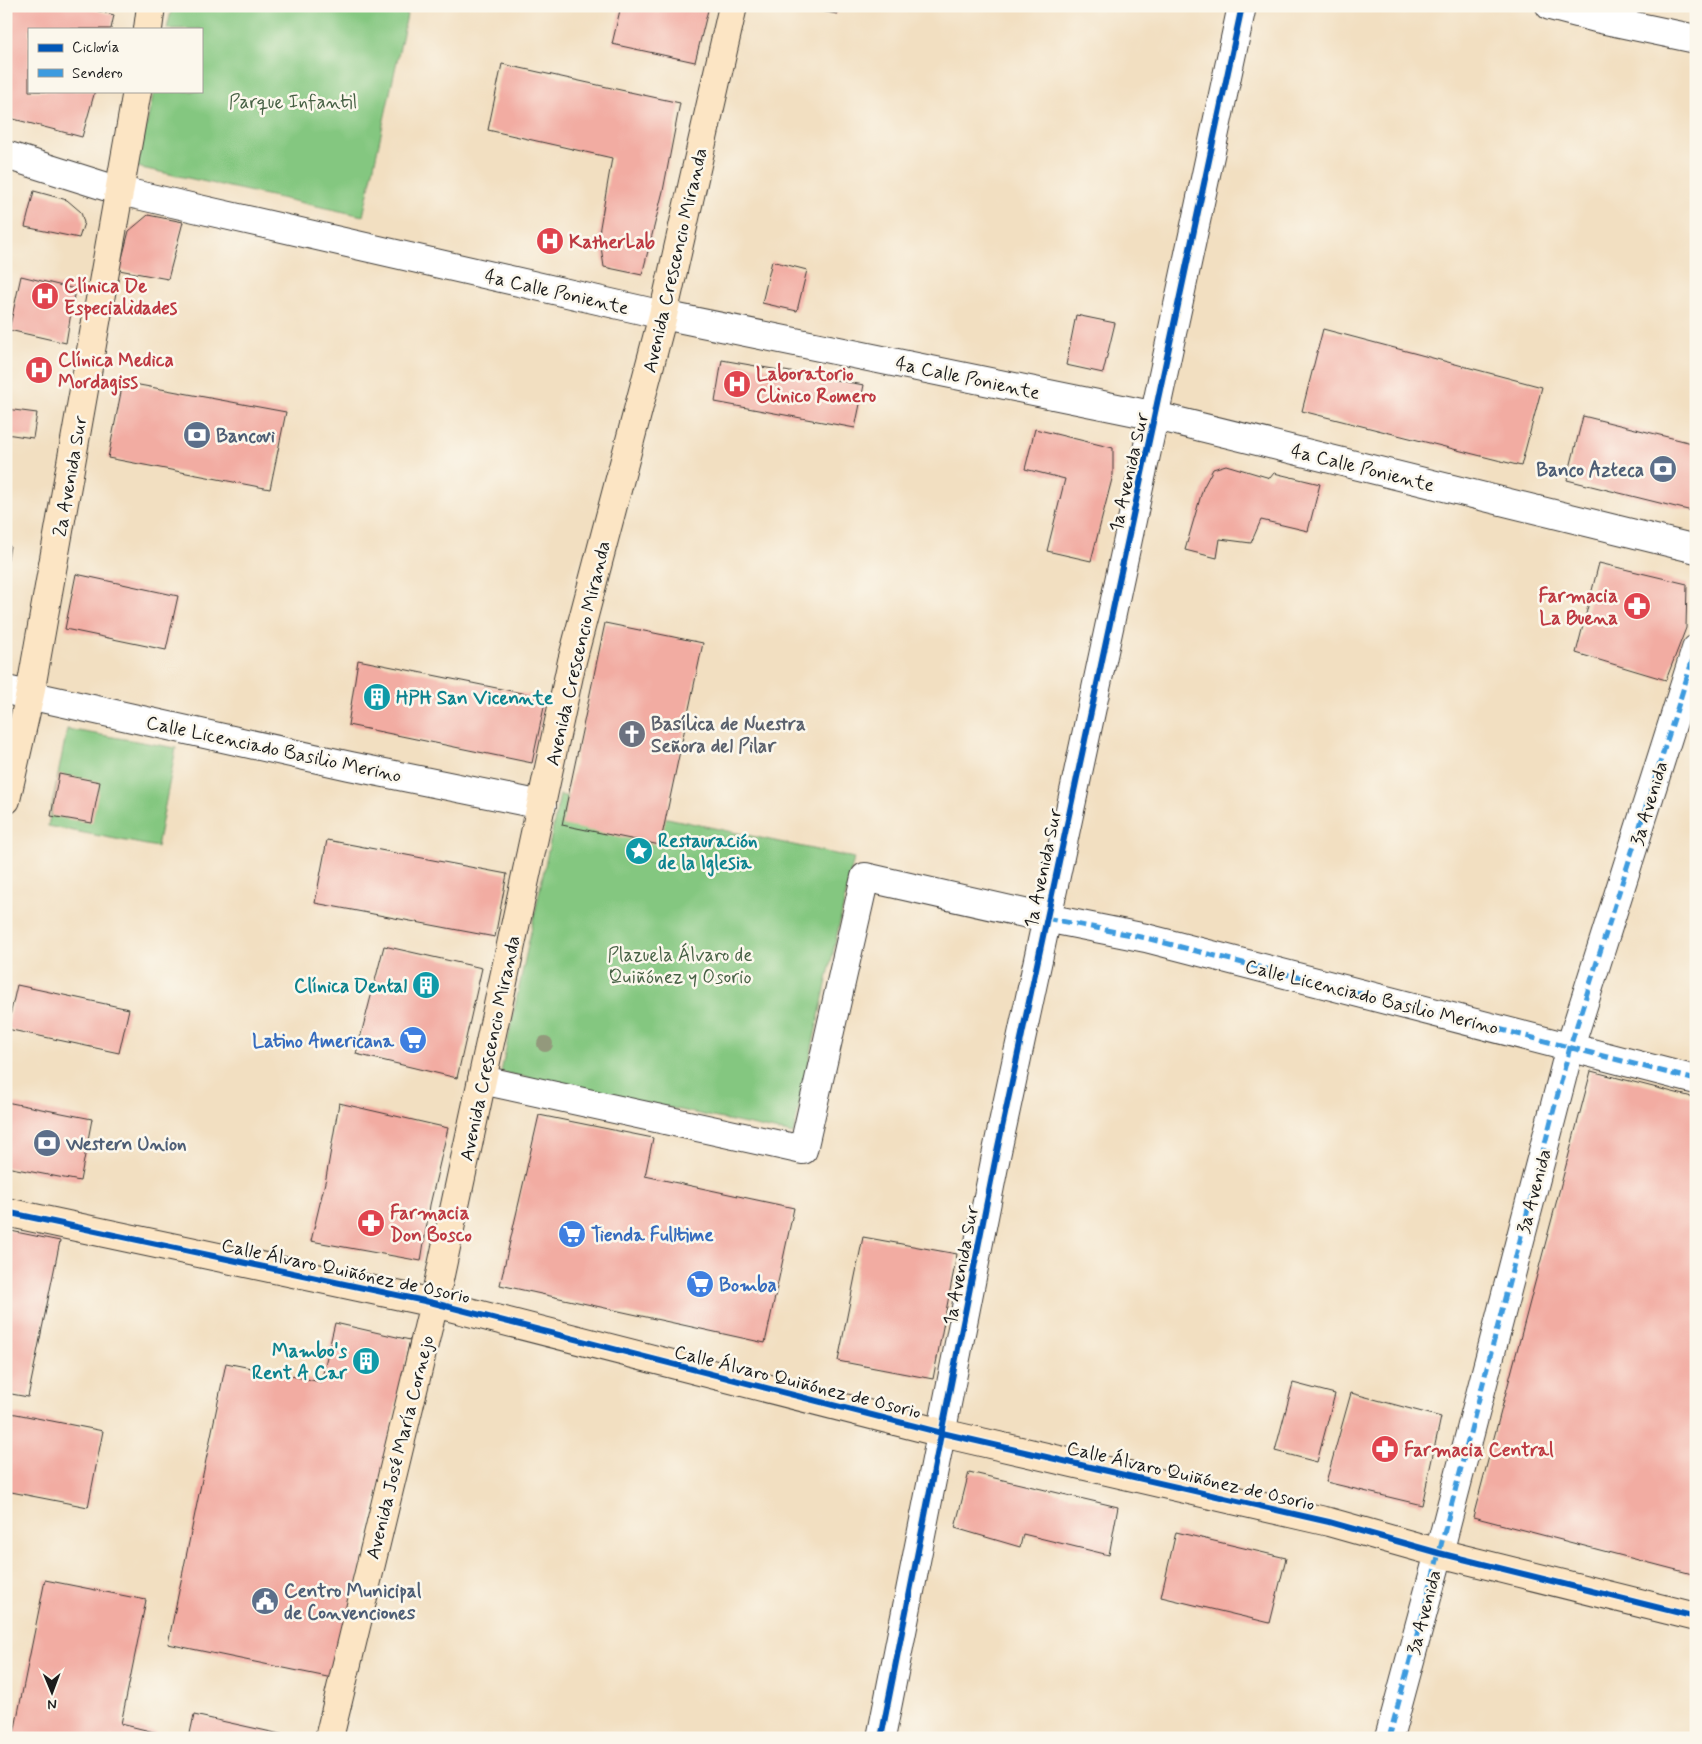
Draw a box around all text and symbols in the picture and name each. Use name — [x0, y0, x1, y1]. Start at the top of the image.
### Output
legend — [28, 28, 202, 92]
text: Ciclovía — [72, 38, 120, 58]
text: Sendero — [72, 64, 123, 84]
park label: Parque Infantil — [229, 90, 357, 115]
street label: Avenida Crescencio Miranda — [637, 145, 714, 375]
hospital icon: KatherLab — [535, 226, 565, 256]
place label: KatherLab — [569, 230, 655, 255]
street label: 4a Calle Poniente — [482, 264, 631, 321]
place label: Clínica De Especialidades — [64, 274, 178, 321]
hospital icon: Clínica De Especialidades — [30, 281, 60, 311]
place label: Clínica Medica Mordagiss — [58, 348, 174, 396]
street label: 4a Calle Poniente — [893, 351, 1042, 406]
hospital icon: Clínica Medica Mordagiss — [24, 355, 54, 385]
place label: Laboratorio Clinico Romero — [756, 362, 876, 409]
hospital icon: Laboratorio Clinico Romero — [722, 369, 752, 399]
street label: 1a Avenida Sur — [1104, 410, 1155, 534]
street label: 2a Avenida Sur — [48, 414, 93, 539]
bank icon: Bancovi — [182, 420, 212, 450]
place label: Bancovi — [216, 424, 275, 449]
street label: 4a Calle Poniente — [1288, 439, 1437, 498]
bank icon: Banco Azteca — [1648, 454, 1678, 484]
place label: Banco Azteca — [1536, 458, 1644, 483]
street label: Avenida Crescencio Miranda — [540, 538, 617, 768]
place label: Farmacia La Buena — [1539, 584, 1618, 631]
pharmacy icon: Farmacia La Buena — [1622, 591, 1652, 621]
building icon: HPH San Vicennte — [362, 682, 392, 712]
place label: HPH San Vicennte — [396, 686, 554, 711]
street label: Calle Licenciado Basilio Merino — [144, 710, 404, 789]
place label: Basílica de Nuestra Señora del Pilar — [651, 712, 806, 759]
church icon: Basílica de Nuestra Señora del Pilar — [617, 719, 647, 749]
street label: 3a Avenida — [1625, 758, 1674, 849]
street label: 1a Avenida Sur — [1019, 806, 1068, 930]
place label: Restauración de la Iglesia — [658, 829, 758, 877]
place icon: Restauración de la Iglesia — [624, 836, 654, 866]
street label: Avenida Crescencio Miranda — [454, 933, 527, 1164]
park label: Plazuela Álvaro de Quiñónez y Osorio — [607, 942, 753, 990]
street label: Calle Licenciado Basilio Merino — [1242, 954, 1501, 1041]
building icon: Clínica Dental — [411, 970, 441, 1000]
place label: Clínica Dental — [294, 974, 407, 999]
supermarket icon: Latino Americana — [398, 1025, 428, 1055]
place label: Latino Americana — [252, 1029, 395, 1054]
bank icon: Western Union — [32, 1128, 62, 1158]
place label: Western Union — [65, 1132, 187, 1157]
street label: 3a Avenida — [1511, 1146, 1558, 1237]
place label: Farmacia Don Bosco — [390, 1201, 472, 1248]
street label: 1a Avenida Sur — [938, 1203, 985, 1327]
pharmacy icon: Farmacia Don Bosco — [356, 1208, 386, 1238]
supermarket icon: Tienda Fulltime — [557, 1219, 587, 1249]
place label: Tienda Fulltime — [591, 1223, 714, 1248]
street label: Calle Álvaro Quiñónez de Osorio — [219, 1232, 473, 1310]
supermarket icon: Bomba — [685, 1269, 715, 1299]
place label: Bomba — [719, 1273, 777, 1298]
street label: Avenida José María Cornejo — [361, 1333, 440, 1562]
place label: Mambo's Rent A Car — [252, 1339, 348, 1386]
street label: Calle Álvaro Quiñónez de Osorio — [672, 1339, 924, 1425]
building icon: Mambo's Rent A Car — [351, 1346, 381, 1376]
pharmacy icon: Farmacia Central — [1370, 1434, 1400, 1464]
street label: Calle Álvaro Quiñónez de Osorio — [1064, 1435, 1317, 1517]
place label: Farmacia Central — [1404, 1438, 1554, 1463]
street label: 3a Avenida — [1401, 1567, 1448, 1658]
place label: Centro Municipal de Convenciones — [284, 1579, 422, 1626]
public building icon: Centro Municipal de Convenciones — [250, 1586, 280, 1616]
north arrow — [28, 1666, 78, 1716]
text: N — [47, 1695, 57, 1713]

